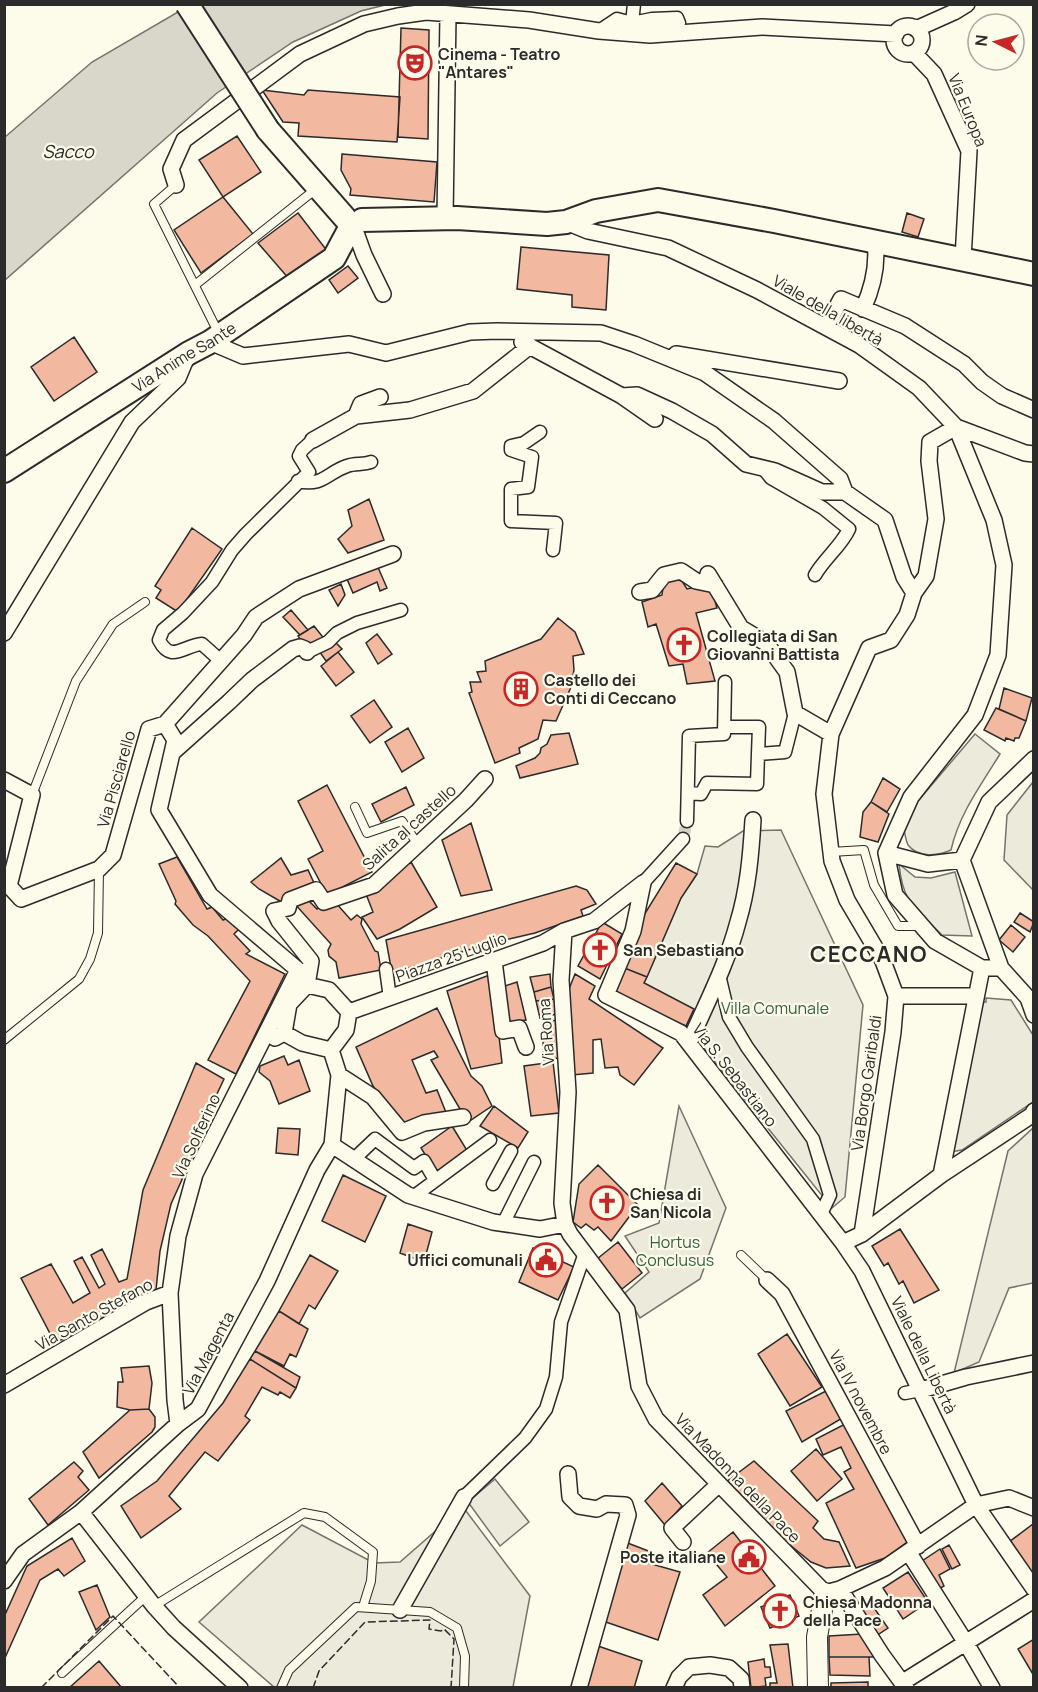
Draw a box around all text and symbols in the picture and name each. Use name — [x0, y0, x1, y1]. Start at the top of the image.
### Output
north arrow — [966, 12, 1026, 72]
text: N — [970, 34, 993, 47]
place label: Cinema - Teatro "Antares" — [438, 43, 561, 83]
theatre icon: Cinema - Teatro "Antares" — [397, 45, 433, 81]
street label: Via Europa — [943, 70, 993, 150]
water label: Sacco — [42, 139, 95, 163]
street label: Viale della libertà — [769, 269, 887, 351]
street label: Via Anime Sante — [128, 317, 240, 398]
place label: Collegiata di San Giovanni Battista — [707, 625, 840, 665]
church icon: Collegiata di San Giovanni Battista — [666, 627, 702, 663]
place label: Castello dei Conti di Ceccano — [544, 669, 676, 709]
building icon: Castello dei Conti di Ceccano — [503, 671, 539, 707]
street label: Via Pisciarello — [92, 728, 140, 830]
street label: Salita al castello — [357, 779, 461, 875]
street label: Piazza 25 Luglio — [393, 927, 509, 987]
church icon: San Sebastiano — [582, 932, 618, 968]
place label: San Sebastiano — [623, 939, 744, 961]
district label: CECCANO — [810, 939, 928, 969]
park label: Villa Comunale — [721, 997, 829, 1019]
street label: Via Roma — [533, 998, 559, 1066]
street label: Via Borgo Garibaldi — [846, 1014, 886, 1152]
street label: Via S. Sebastiano — [688, 1019, 782, 1131]
street label: Via Solferino — [167, 1090, 225, 1182]
place label: Chiesa di San Nicola — [630, 1183, 711, 1223]
church icon: Chiesa di San Nicola — [589, 1185, 625, 1221]
park label: Hortus Conclusus — [636, 1231, 714, 1271]
public building icon: Uffici comunali — [528, 1242, 564, 1278]
place label: Uffici comunali — [407, 1249, 523, 1271]
street label: Via Santo Stefano — [32, 1273, 156, 1355]
street label: Viale della Libertà — [886, 1292, 962, 1418]
street label: Via Magenta — [177, 1308, 239, 1398]
street label: Via IV novembre — [824, 1346, 898, 1458]
street label: Via Madonna della Pace — [670, 1408, 806, 1548]
public building icon: Poste italiane — [731, 1539, 767, 1575]
place label: Poste italiane — [620, 1546, 726, 1568]
place label: Chiesa Madonna della Pace — [803, 1591, 932, 1631]
church icon: Chiesa Madonna della Pace — [762, 1593, 798, 1629]

